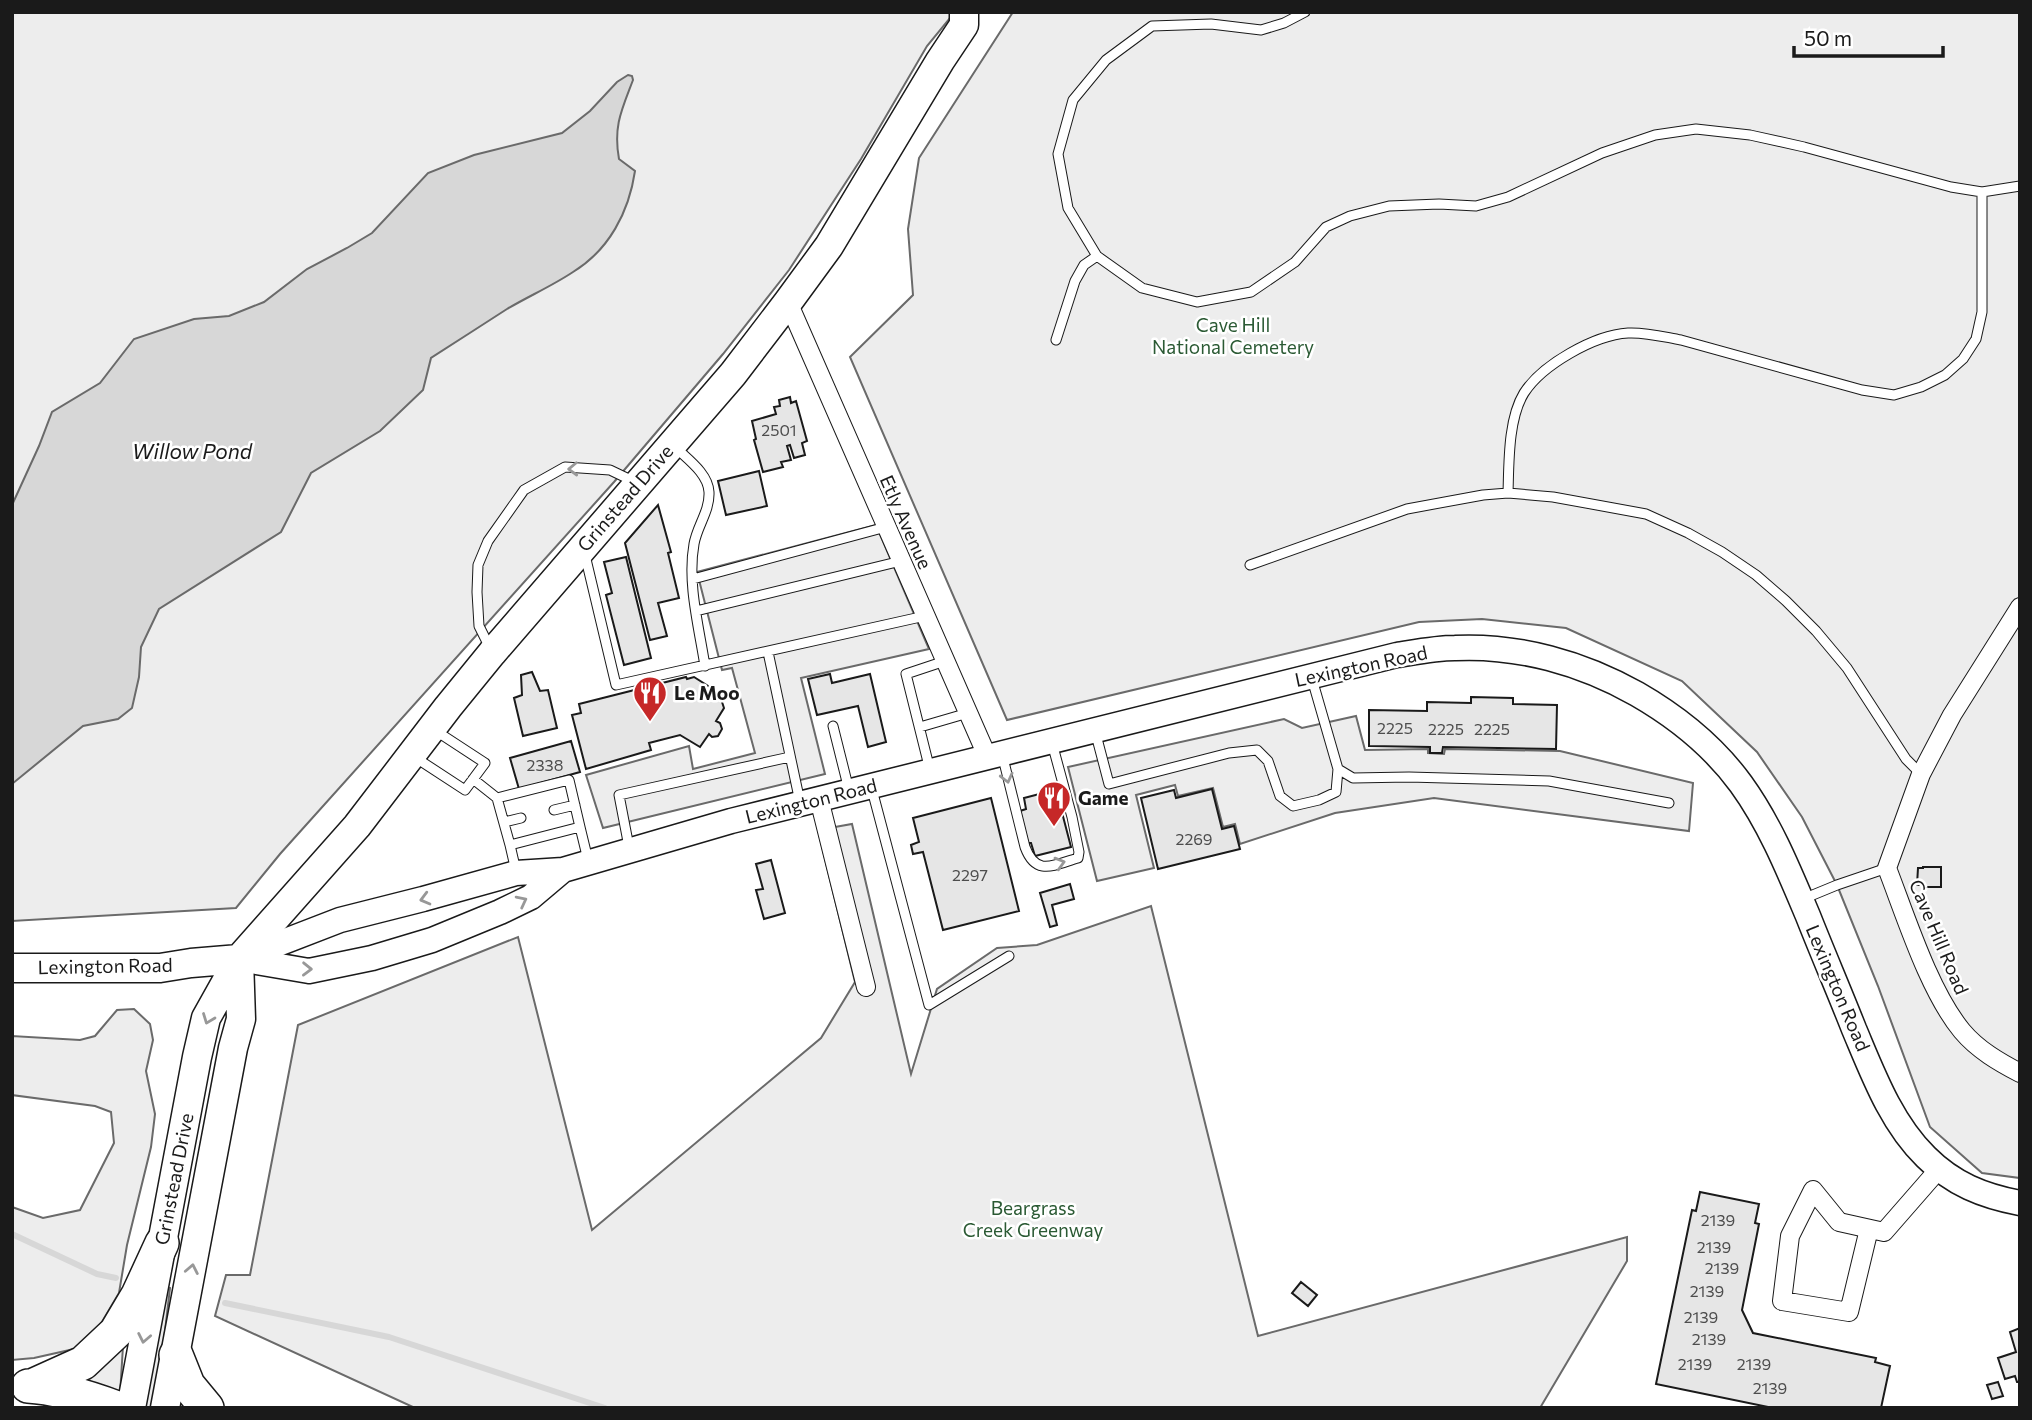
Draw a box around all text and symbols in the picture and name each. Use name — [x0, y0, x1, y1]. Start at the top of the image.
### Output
scale bar — [1794, 14, 1943, 58]
text: 50 m — [1804, 25, 1852, 50]
park label: Cave Hill National Cemetery — [1152, 313, 1314, 358]
house number: 2501 — [761, 420, 797, 439]
water label: Willow Pond — [132, 438, 253, 463]
street label: Grinstead Drive — [572, 440, 677, 556]
one-way arrow — [567, 461, 578, 476]
street label: Etly Avenue — [876, 471, 937, 572]
street label: Lexington Road — [1292, 640, 1429, 691]
restaurant icon: Le Moo — [631, 674, 669, 723]
place label: Le Moo — [674, 681, 740, 704]
house number: 2225 — [1377, 718, 1413, 737]
house number: 2225 — [1428, 719, 1464, 738]
house number: 2225 — [1474, 719, 1510, 738]
house number: 2338 — [527, 755, 563, 774]
one-way arrow — [999, 772, 1014, 784]
street label: Lexington Road — [743, 773, 879, 828]
restaurant icon: Game — [1035, 779, 1073, 828]
place label: Game — [1078, 786, 1128, 809]
house number: 2269 — [1176, 829, 1212, 848]
one-way arrow — [1054, 857, 1066, 872]
house number: 2297 — [952, 865, 988, 884]
street label: Cave Hill Road — [1905, 876, 1974, 998]
one-way arrow — [419, 890, 431, 905]
one-way arrow — [515, 895, 527, 909]
street label: Lexington Road — [1802, 921, 1875, 1054]
street label: Lexington Road — [37, 953, 173, 978]
one-way arrow — [302, 961, 313, 977]
one-way arrow — [202, 1012, 216, 1024]
street label: Grinstead Drive — [149, 1111, 198, 1247]
park label: Beargrass Creek Greenway — [963, 1196, 1104, 1241]
house number: 2139 — [1701, 1210, 1735, 1229]
house number: 2139 — [1697, 1237, 1731, 1256]
house number: 2139 — [1705, 1258, 1739, 1277]
one-way arrow — [184, 1263, 199, 1275]
house number: 2139 — [1690, 1281, 1724, 1300]
house number: 2139 — [1684, 1307, 1718, 1326]
house number: 2139 — [1692, 1329, 1726, 1348]
one-way arrow — [137, 1332, 152, 1344]
house number: 2139 — [1678, 1354, 1712, 1373]
house number: 2139 — [1737, 1354, 1771, 1373]
house number: 2139 — [1753, 1378, 1787, 1397]

